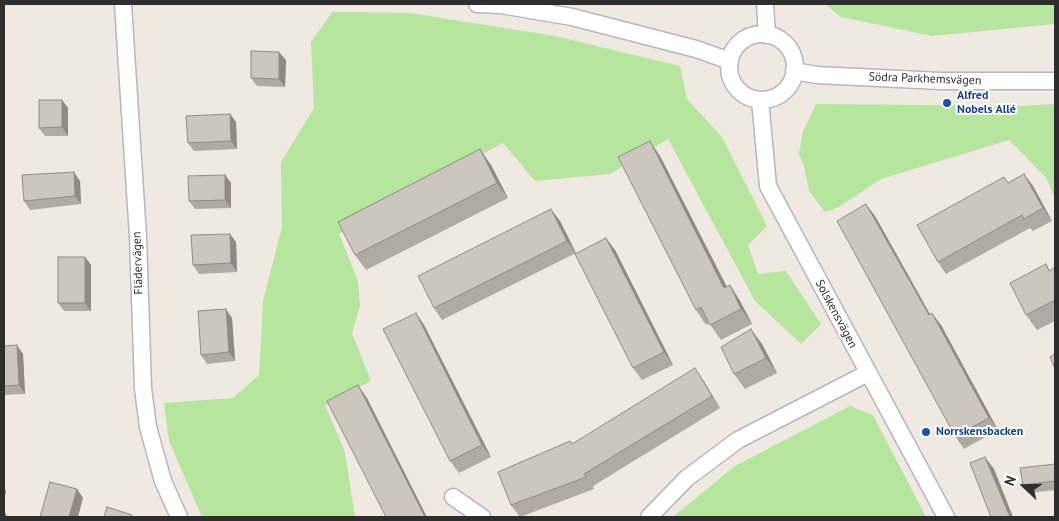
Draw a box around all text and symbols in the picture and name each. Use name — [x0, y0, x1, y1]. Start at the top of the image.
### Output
street label: Södra Parkhemsvägen — [868, 70, 982, 88]
place label: Alfred Nobels Allé — [957, 89, 1016, 117]
marker: Alfred Nobels Allé — [941, 97, 953, 109]
street label: Flädervägen — [130, 231, 146, 295]
street label: Solskensvägen — [812, 277, 860, 351]
place label: Norrskensbacken — [936, 425, 1023, 439]
marker: Norrskensbacken — [920, 426, 932, 438]
north arrow — [999, 461, 1049, 511]
text: N — [1000, 473, 1020, 488]

